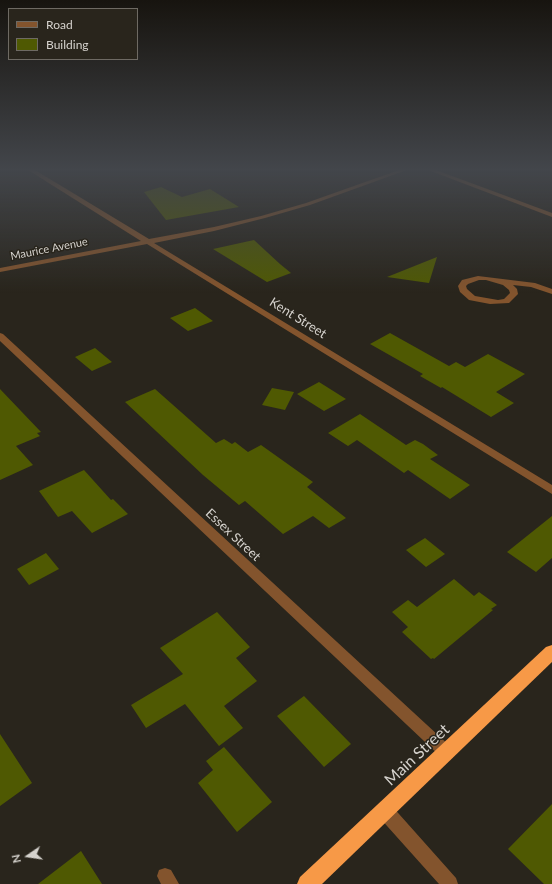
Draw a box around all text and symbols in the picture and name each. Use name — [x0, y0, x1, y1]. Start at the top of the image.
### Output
legend — [8, 8, 138, 60]
text: Road — [46, 17, 73, 32]
text: Building — [46, 37, 89, 52]
street label: Maurice Avenue — [9, 235, 89, 263]
street label: Kent Street — [267, 294, 329, 342]
street label: Essex Street — [202, 506, 264, 564]
street label: Main Street — [381, 720, 453, 790]
north arrow — [8, 836, 48, 876]
text: N — [9, 853, 23, 864]

